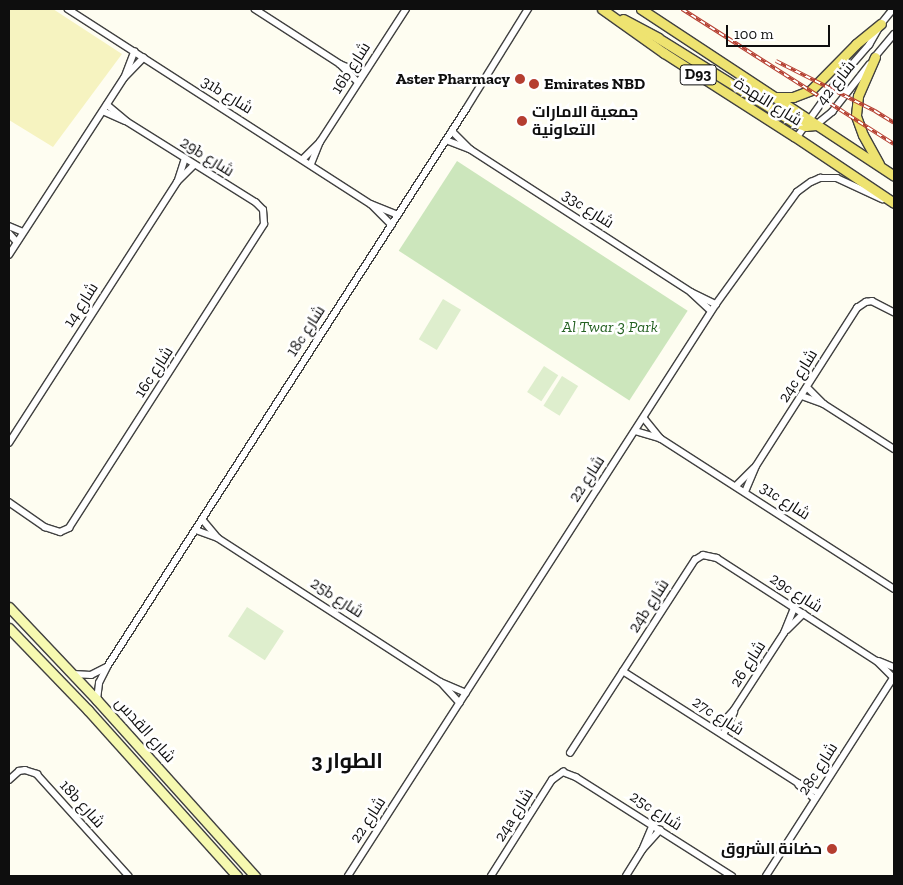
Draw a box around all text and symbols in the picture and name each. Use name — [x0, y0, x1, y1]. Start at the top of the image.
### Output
scale bar — [728, 15, 832, 47]
text: 100 m — [734, 25, 773, 43]
street label: 16b شارع — [327, 39, 375, 97]
street label: شارع 42 — [812, 57, 860, 109]
road number: D93 — [679, 62, 717, 88]
place label: Aster Pharmacy — [395, 69, 510, 89]
street label: 31b شارع — [198, 72, 256, 118]
marker: Aster Pharmacy — [514, 73, 526, 85]
place label: Emirates NBD — [544, 74, 645, 94]
street label: شارع النهدة — [730, 74, 806, 130]
marker: Emirates NBD — [528, 78, 540, 90]
place label: جمعية الامارات التعاونية — [532, 102, 638, 140]
marker: جمعية الامارات التعاونية — [516, 115, 528, 127]
street label: 29b شارع — [177, 133, 237, 181]
street label: 33c شارع — [559, 185, 617, 233]
street label: شارع 14 — [59, 279, 103, 331]
street label: 18c شارع — [282, 302, 330, 360]
park label: Al Twar 3 Park — [562, 317, 658, 337]
street label: 16c شارع — [131, 343, 177, 401]
street label: 24c شارع — [774, 346, 822, 406]
street label: شارع 22 — [565, 452, 609, 506]
street label: 31c شارع — [756, 478, 814, 524]
street label: 29c شارع — [766, 569, 826, 617]
street label: 25b شارع — [307, 574, 367, 622]
street label: 24b شارع — [625, 576, 673, 636]
street label: شارع 26 — [726, 637, 770, 691]
street label: 27c شارع — [689, 692, 747, 740]
street label: شارع القدس — [111, 693, 179, 767]
street label: 28c شارع — [794, 739, 842, 799]
district label: الطوار 3 — [311, 748, 383, 774]
street label: 18b شارع — [55, 776, 109, 832]
street label: 24a شارع — [490, 785, 538, 845]
street label: 25c شارع — [626, 787, 686, 835]
street label: شارع 22 — [346, 793, 390, 847]
place label: حضانة الشروق — [721, 839, 822, 859]
marker: حضانة الشروق — [826, 843, 838, 855]

